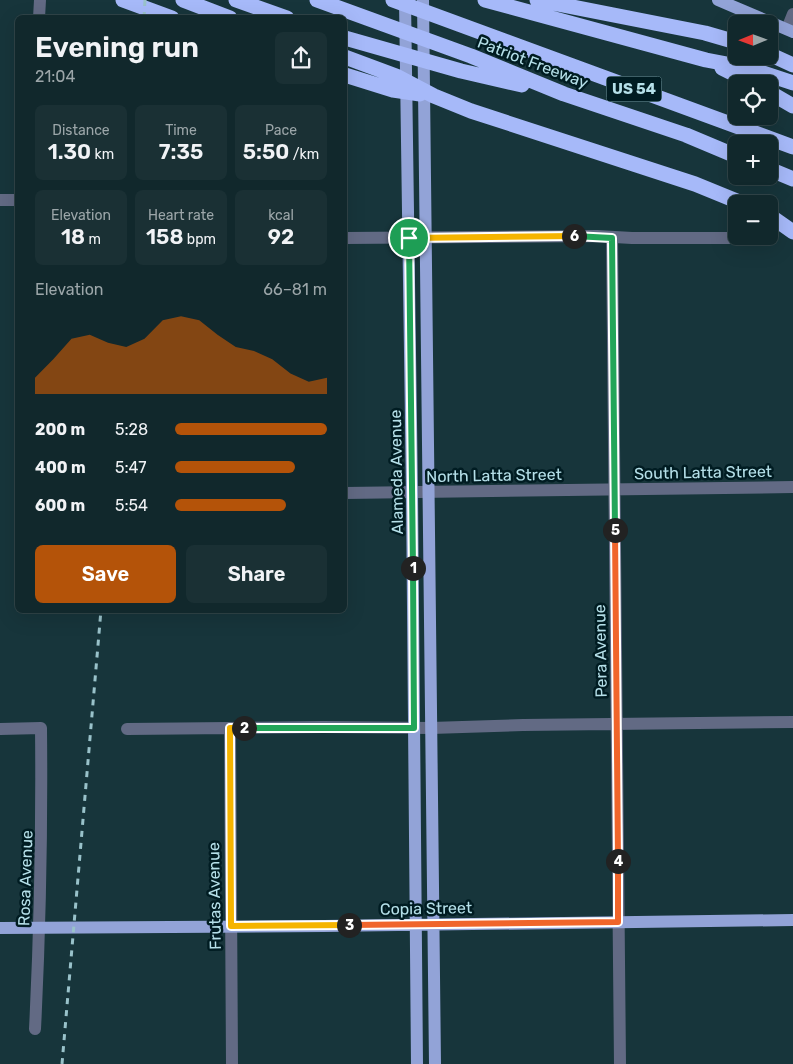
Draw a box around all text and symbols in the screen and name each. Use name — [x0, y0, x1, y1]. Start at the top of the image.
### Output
north arrow — [728, 15, 778, 65]
map controls — [728, 15, 778, 245]
text: Evening run — [35, 31, 199, 64]
button: share — [275, 32, 327, 84]
street label: Patriot Freeway — [475, 33, 591, 92]
text: 21:04 — [35, 67, 75, 86]
button: locate — [728, 75, 778, 125]
road number: US 54 — [606, 76, 662, 102]
text: Distance — [52, 122, 110, 139]
text: Time — [165, 122, 197, 139]
text: Pace — [265, 122, 297, 139]
button: + — [728, 135, 778, 185]
text: 1.30 — [48, 139, 91, 164]
text: 7:35 — [159, 139, 203, 164]
text: 5:50 — [243, 139, 289, 164]
text: km — [91, 146, 114, 163]
text: /km — [289, 146, 319, 163]
button: − — [728, 195, 778, 245]
text: Elevation — [51, 207, 111, 224]
text: Heart rate — [148, 207, 214, 224]
text: kcal — [268, 207, 294, 224]
pin — [388, 217, 430, 259]
text: 18 — [61, 224, 85, 249]
text: 158 — [146, 224, 183, 249]
text: 92 — [268, 224, 294, 249]
icon: arrive — [395, 224, 423, 252]
pin: 6 — [562, 224, 586, 248]
text: 6 — [570, 228, 579, 245]
text: m — [85, 231, 101, 248]
text: bpm — [183, 231, 216, 248]
text: Elevation — [35, 280, 104, 299]
text: 66–81 m — [263, 280, 327, 299]
street label: Alameda Avenue — [386, 410, 407, 534]
text: 200 m — [35, 420, 85, 439]
text: 5:28 — [115, 420, 148, 439]
text: 400 m — [35, 458, 86, 477]
text: 5:47 — [115, 458, 146, 477]
street label: South Latta Street — [634, 462, 772, 483]
street label: North Latta Street — [426, 465, 562, 486]
text: 600 m — [35, 496, 85, 515]
text: 5:54 — [115, 496, 148, 515]
pin: 5 — [602, 518, 628, 542]
text: 5 — [611, 522, 620, 539]
button: Save — [35, 545, 176, 603]
button: Share — [186, 545, 327, 603]
pin: 1 — [400, 556, 426, 580]
text: 1 — [410, 560, 417, 577]
street label: Pera Avenue — [590, 604, 611, 698]
pin: 2 — [232, 716, 256, 740]
text: 2 — [240, 720, 249, 737]
street label: Rosa Avenue — [14, 830, 37, 926]
street label: Frutas Avenue — [204, 842, 225, 950]
pin: 4 — [606, 848, 630, 874]
text: 4 — [614, 853, 623, 870]
street label: Copia Street — [380, 898, 472, 919]
pin: 3 — [336, 912, 362, 938]
text: 3 — [345, 917, 354, 934]

